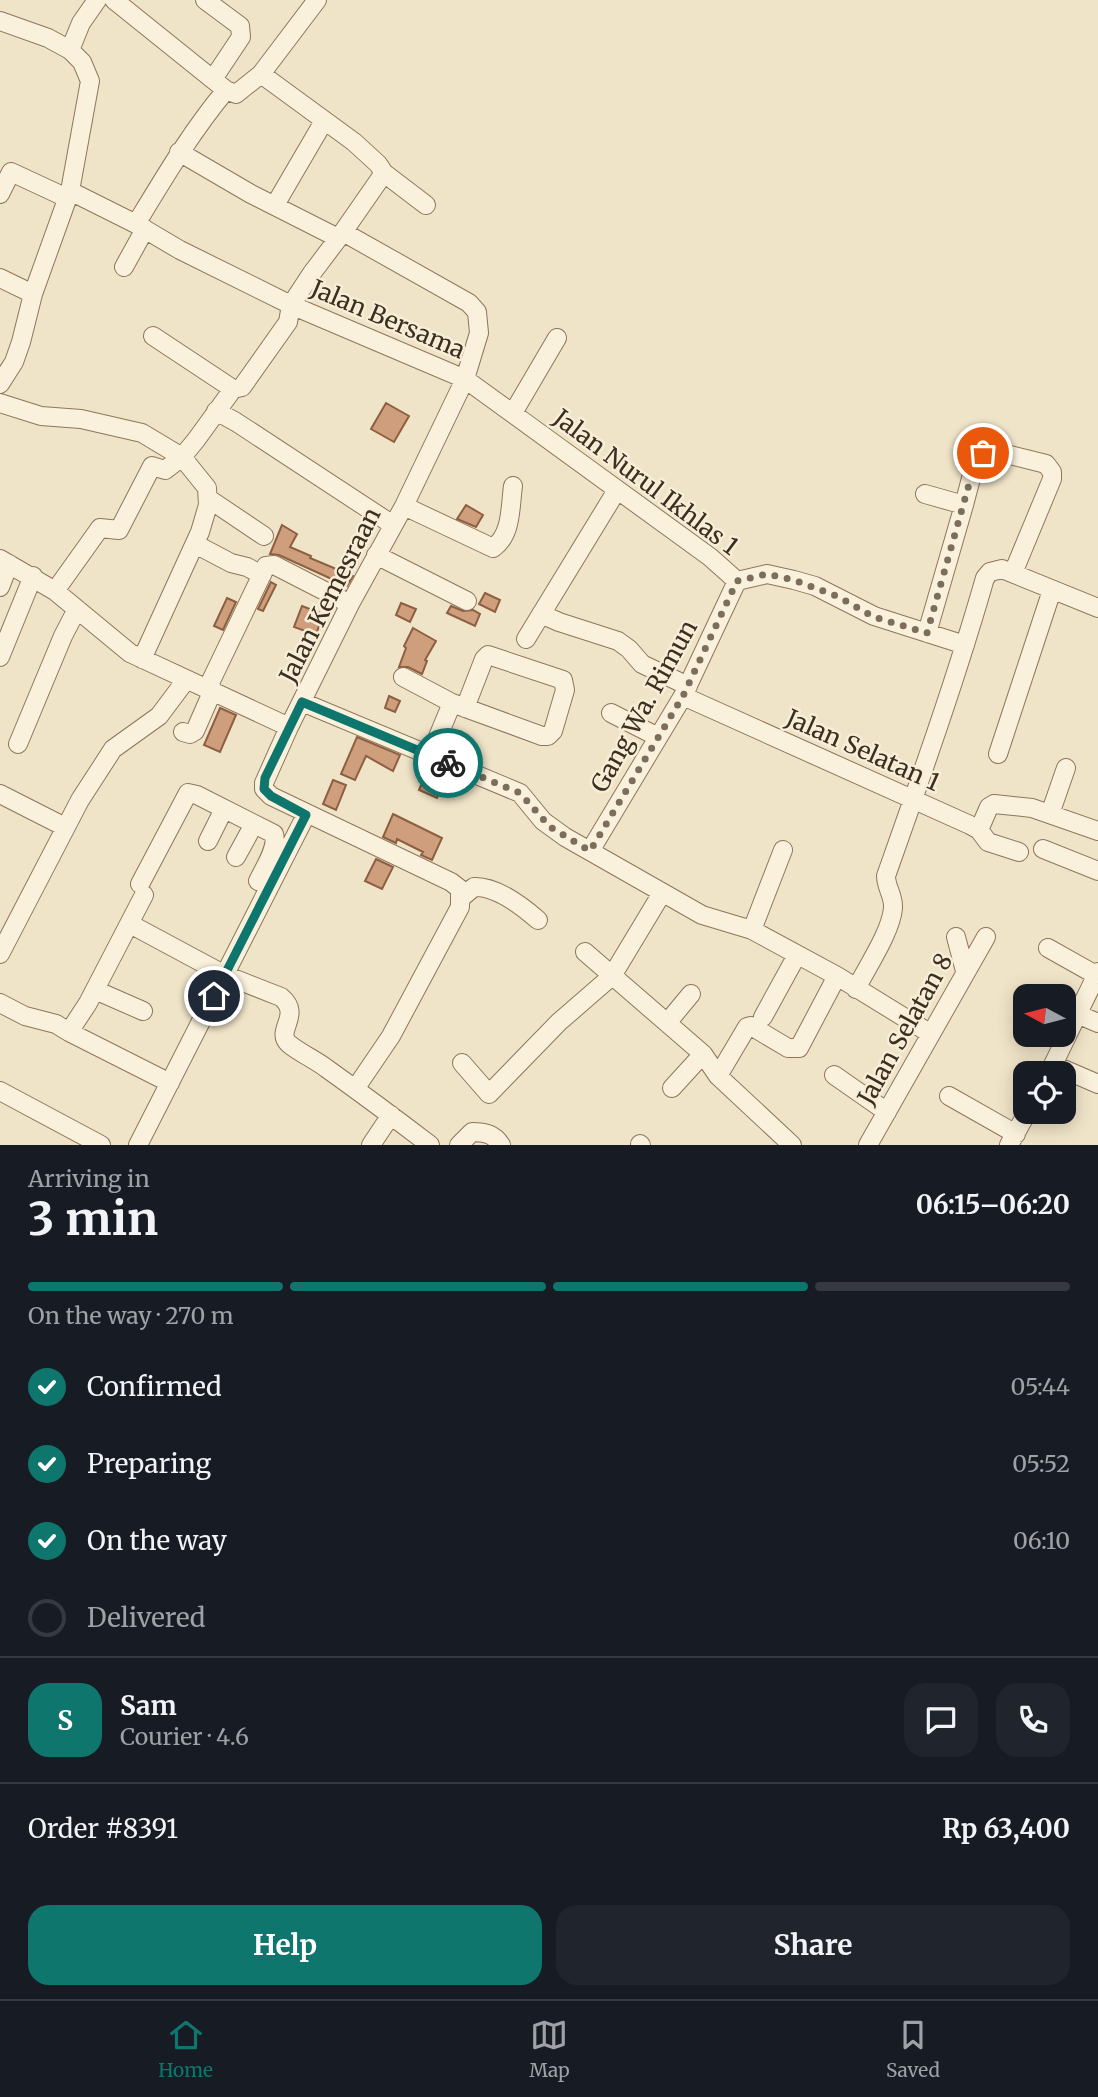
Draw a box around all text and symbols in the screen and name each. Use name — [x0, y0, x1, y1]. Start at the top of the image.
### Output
street label: Jalan Bersama — [305, 272, 470, 365]
street label: Jalan Nurul Ikhlas 1 — [547, 402, 745, 562]
pin — [953, 423, 1013, 483]
icon: bag — [964, 434, 1002, 472]
street label: Jalan Kemesraan — [272, 502, 388, 689]
street label: Gang Wa. Rimun — [584, 614, 704, 798]
street label: Jalan Selatan 1 — [780, 702, 945, 798]
courier — [413, 728, 483, 798]
icon: bike — [429, 744, 467, 782]
street label: Jalan Selatan 8 — [850, 948, 959, 1111]
pin — [184, 966, 244, 1026]
icon: home — [195, 977, 233, 1015]
north arrow — [1013, 984, 1076, 1046]
map controls — [1013, 984, 1076, 1124]
button: locate — [1013, 1061, 1076, 1124]
text: Arriving in — [28, 1164, 150, 1193]
text: 06:15–06:20 — [916, 1188, 1070, 1221]
text: 3 min — [28, 1190, 158, 1248]
text: On the way · 270 m — [28, 1301, 234, 1330]
icon: check — [28, 1368, 66, 1406]
text: Confirmed — [87, 1370, 222, 1403]
text: 05:44 — [1011, 1372, 1070, 1401]
icon: check — [28, 1445, 66, 1483]
text: Preparing — [87, 1447, 211, 1480]
text: 05:52 — [1012, 1449, 1070, 1478]
icon: check — [28, 1522, 66, 1560]
text: On the way — [87, 1524, 227, 1557]
text: 06:10 — [1013, 1526, 1070, 1555]
text: Delivered — [87, 1601, 206, 1634]
button: chat — [904, 1683, 978, 1757]
button: phone — [996, 1683, 1070, 1757]
text: Sam — [120, 1689, 177, 1722]
text: S — [57, 1704, 73, 1737]
text: Courier · 4.6 — [120, 1722, 249, 1751]
text: Order #8391 — [28, 1812, 178, 1845]
text: Rp 63,400 — [942, 1812, 1070, 1845]
button: Help — [28, 1905, 542, 1985]
button: Share — [556, 1905, 1070, 1985]
tab: Home — [158, 2016, 213, 2082]
tab: Map — [529, 2016, 570, 2082]
tab: Saved — [886, 2016, 940, 2082]

